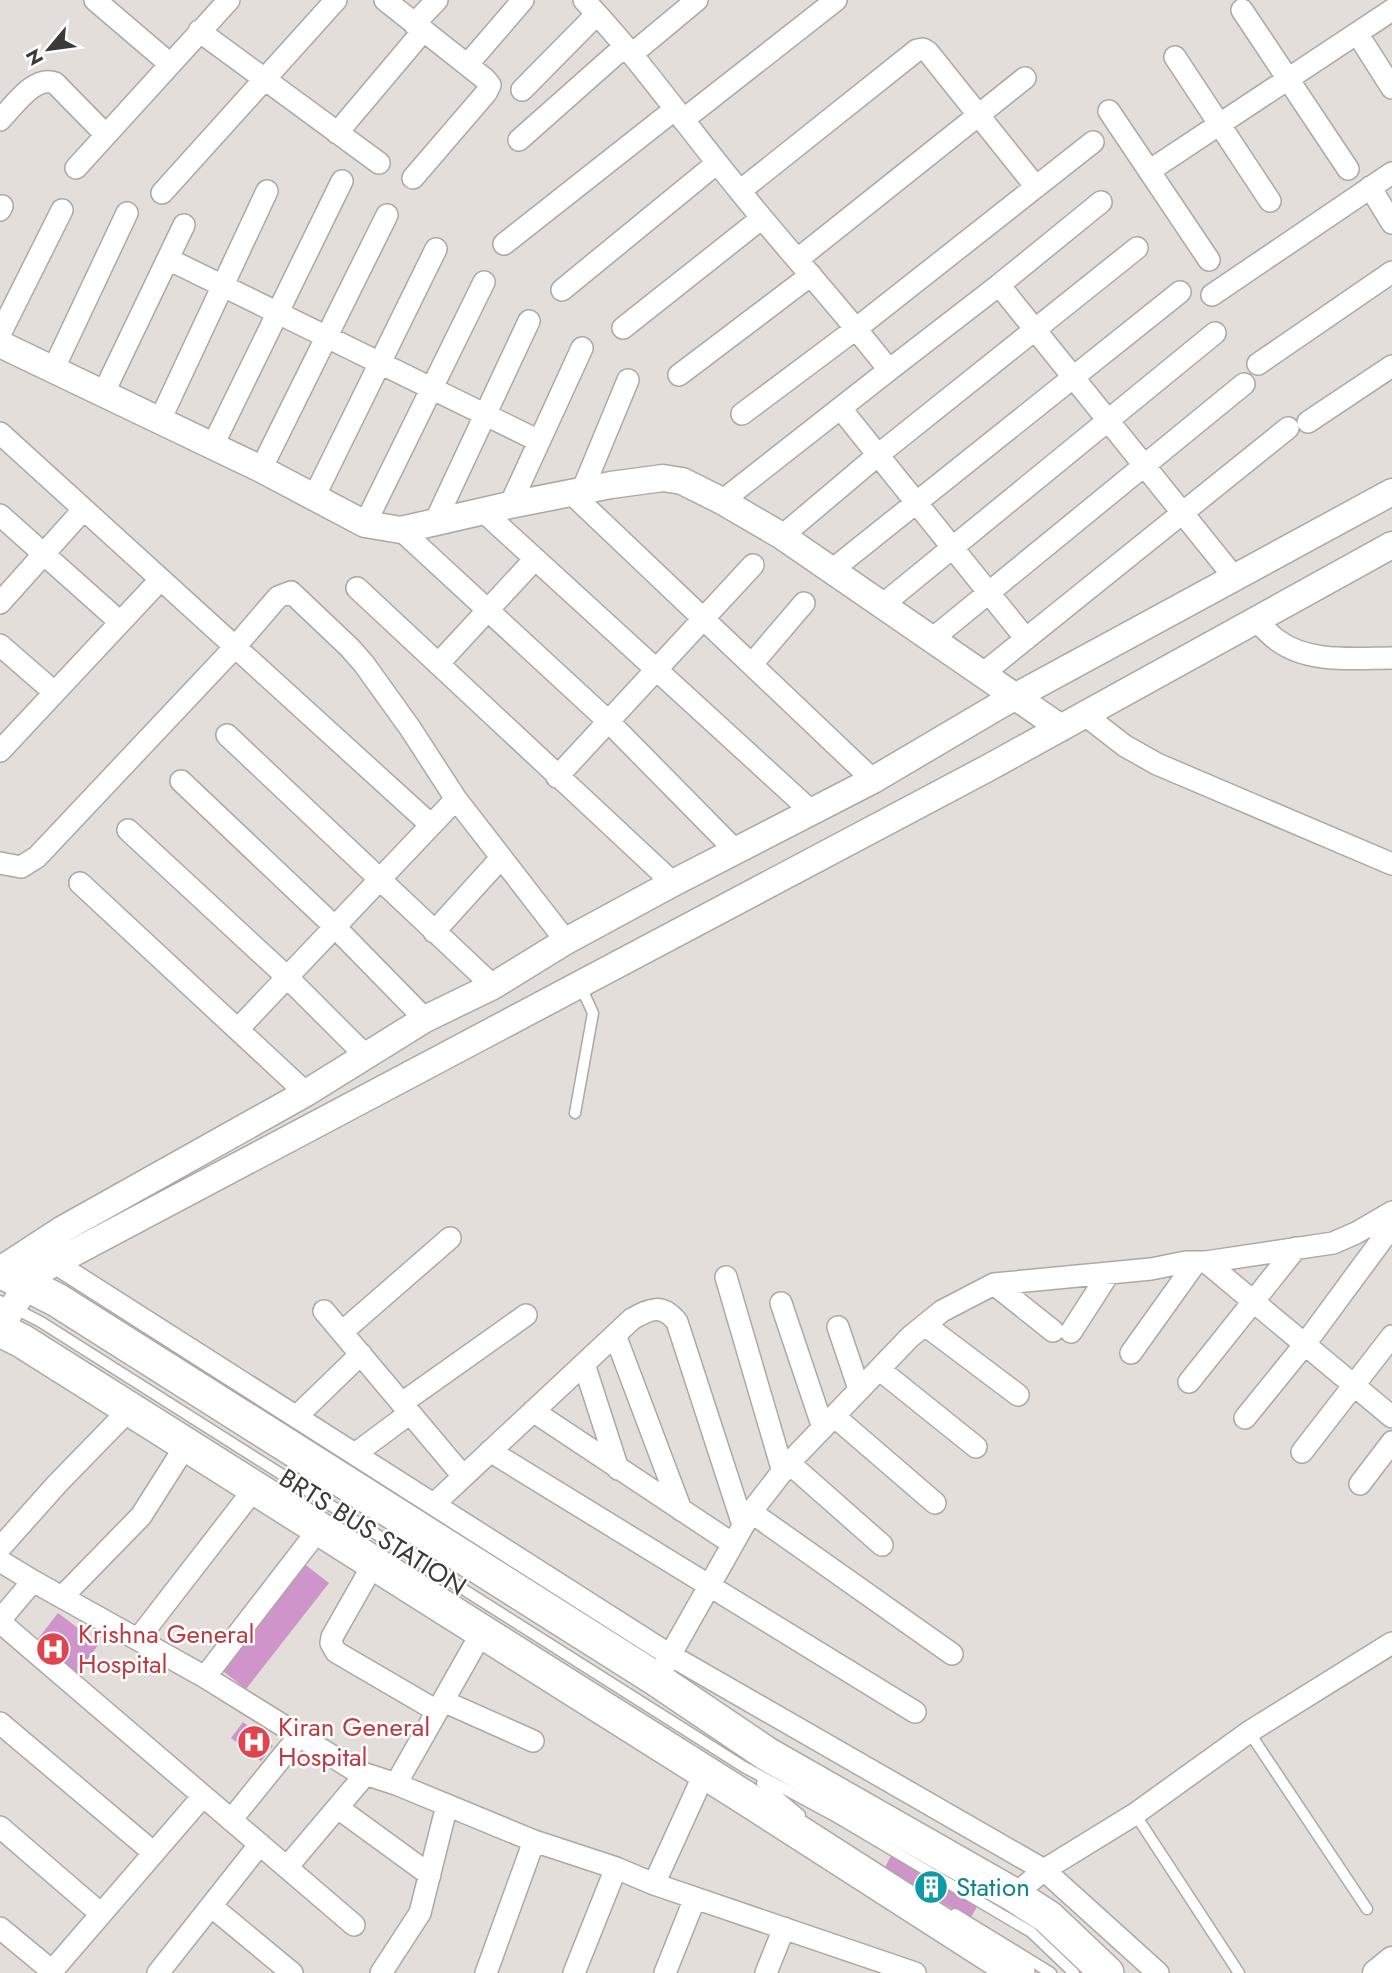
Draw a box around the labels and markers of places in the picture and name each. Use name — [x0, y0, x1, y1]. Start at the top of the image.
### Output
place label: Krishna General Hospital — [78, 1615, 254, 1683]
hospital icon: Krishna General Hospital — [34, 1630, 72, 1668]
place label: Kiran General Hospital — [278, 1708, 430, 1776]
hospital icon: Kiran General Hospital — [235, 1723, 273, 1761]
building icon: Station — [912, 1868, 950, 1906]
place label: Station — [956, 1868, 1030, 1906]

